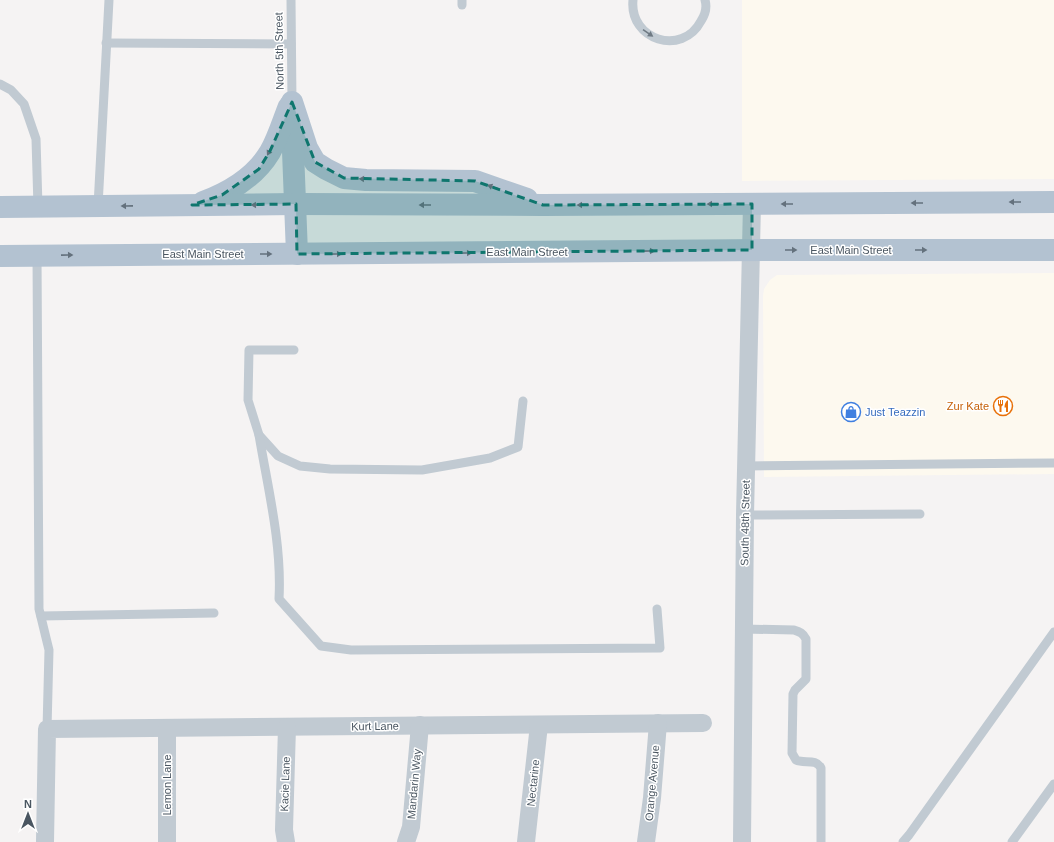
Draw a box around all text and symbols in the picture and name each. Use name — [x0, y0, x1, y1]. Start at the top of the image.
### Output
street label: North 5th Street — [272, 12, 286, 90]
one-way arrow — [642, 30, 654, 37]
one-way arrow — [267, 144, 274, 156]
one-way arrow — [359, 176, 371, 183]
one-way arrow — [487, 184, 499, 190]
one-way arrow — [1008, 199, 1021, 205]
one-way arrow — [910, 200, 923, 206]
one-way arrow — [706, 201, 719, 207]
one-way arrow — [780, 201, 793, 207]
one-way arrow — [250, 202, 263, 208]
one-way arrow — [418, 202, 431, 208]
one-way arrow — [576, 202, 589, 208]
one-way arrow — [120, 203, 133, 209]
street label: East Main Street — [810, 244, 892, 256]
street label: East Main Street — [486, 246, 568, 258]
one-way arrow — [785, 247, 798, 253]
one-way arrow — [915, 247, 928, 253]
street label: East Main Street — [162, 248, 244, 260]
one-way arrow — [643, 248, 656, 254]
one-way arrow — [460, 249, 472, 256]
one-way arrow — [260, 251, 273, 257]
one-way arrow — [330, 251, 343, 257]
one-way arrow — [61, 252, 74, 258]
restaurant icon: Zur Kate — [992, 395, 1014, 417]
place label: Zur Kate — [947, 400, 989, 412]
shop icon: Just Teazzin — [840, 401, 862, 423]
place label: Just Teazzin — [865, 406, 925, 418]
street label: South 48th Street — [738, 480, 752, 566]
street label: Kurt Lane — [351, 720, 399, 732]
street label: Orange Avenue — [643, 744, 661, 822]
street label: Mandarin Way — [405, 748, 423, 820]
street label: Lemon Lane — [161, 754, 173, 816]
street label: Kacie Lane — [278, 756, 292, 812]
street label: Nectarine — [525, 759, 541, 807]
north arrow — [8, 794, 48, 834]
text: N — [24, 798, 32, 810]

